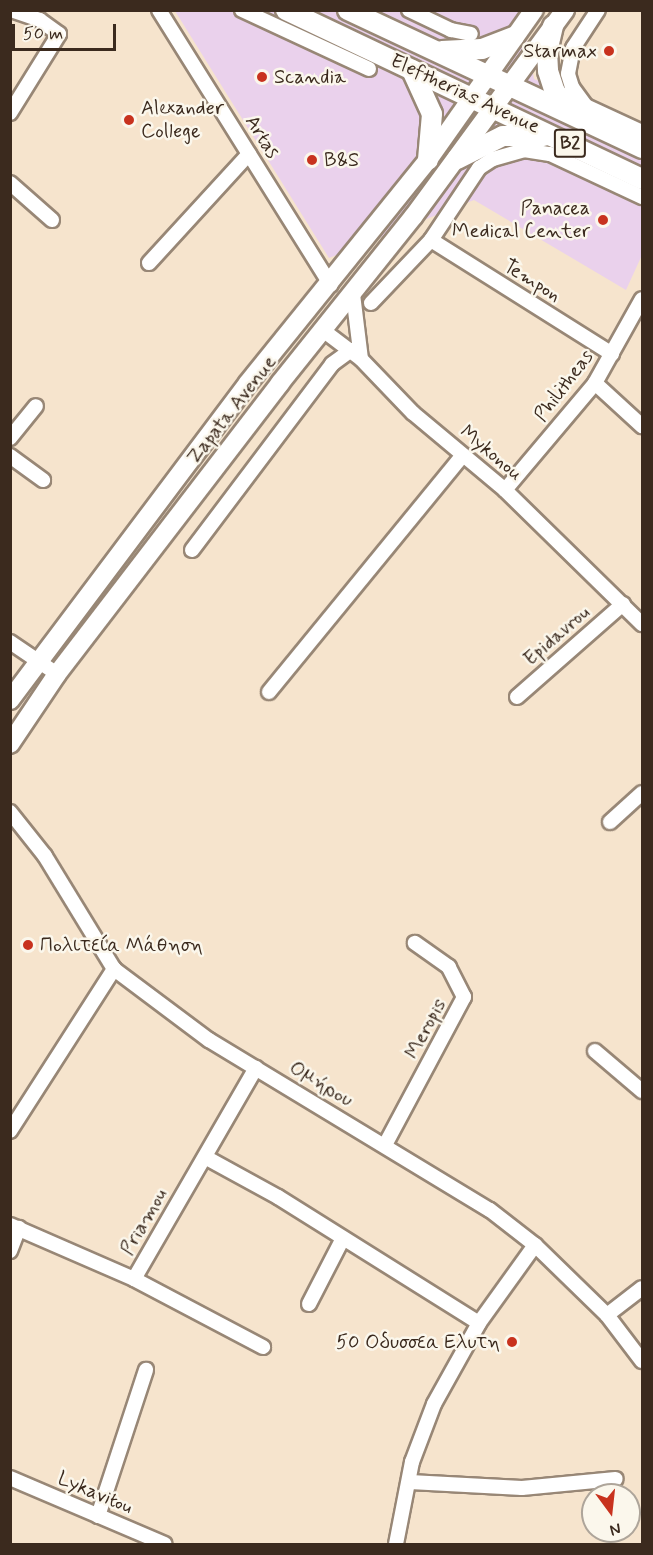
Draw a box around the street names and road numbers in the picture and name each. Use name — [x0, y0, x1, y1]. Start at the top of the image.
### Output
street label: Eleftherias Avenue — [386, 49, 544, 139]
street label: Artas — [240, 111, 284, 163]
road number: B2 — [554, 128, 586, 158]
street label: Tempon — [499, 254, 565, 308]
street label: Philitheas — [529, 345, 599, 427]
street label: Zapata Avenue — [182, 351, 282, 469]
street label: Mykonou — [455, 420, 527, 486]
street label: Epidavrou — [519, 601, 595, 671]
street label: Meropis — [400, 995, 452, 1063]
street label: Ομήρου — [285, 1056, 357, 1112]
street label: Priamou — [115, 1184, 173, 1260]
street label: Lykavitou — [54, 1467, 136, 1519]

